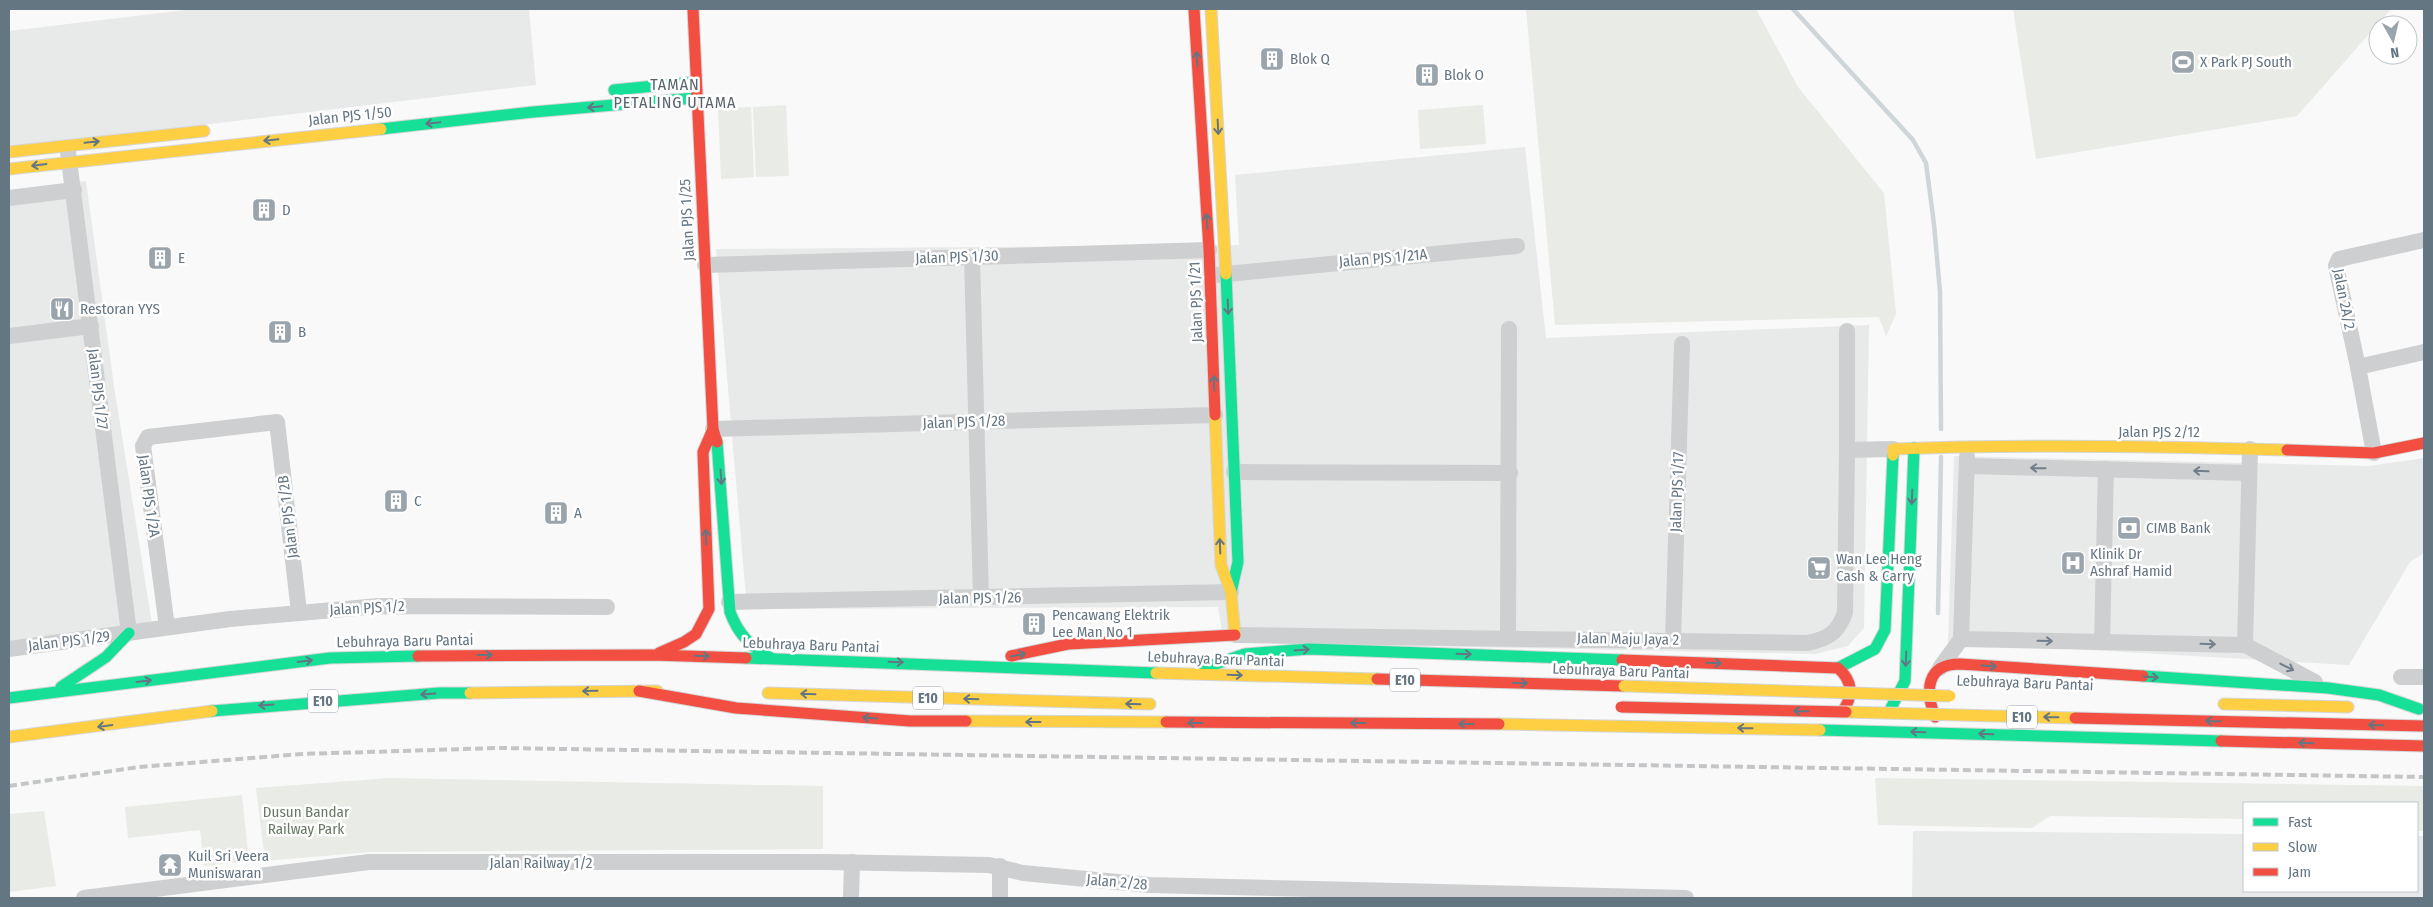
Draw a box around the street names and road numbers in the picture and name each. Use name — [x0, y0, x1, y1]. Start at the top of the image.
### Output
street label: Jalan PJS 1/50 — [307, 103, 393, 129]
street label: Jalan PJS 1/25 — [676, 178, 698, 262]
street label: Jalan PJS 1/21A — [1338, 245, 1428, 271]
street label: Jalan PJS 1/30 — [915, 247, 999, 267]
street label: Jalan PJS 1/21 — [1186, 261, 1206, 343]
street label: Jalan 2A/2 — [2329, 267, 2359, 331]
street label: Jalan PJS 1/27 — [84, 348, 112, 430]
street label: Jalan PJS 1/28 — [922, 412, 1006, 432]
street label: Jalan PJS 2/12 — [2118, 423, 2200, 441]
street label: Jalan PJS 1/17 — [1667, 452, 1687, 532]
street label: Jalan PJS 1/2A — [134, 454, 164, 539]
street label: Jalan PJS 1/2B — [274, 474, 302, 560]
street label: Jalan PJS 1/26 — [938, 588, 1022, 608]
street label: Jalan PJS 1/2 — [329, 597, 405, 619]
street label: Jalan PJS 1/29 — [27, 627, 111, 655]
street label: Jalan Maju Jaya 2 — [1577, 629, 1680, 649]
street label: Lebuhraya Baru Pantai — [336, 631, 474, 651]
street label: Lebuhraya Baru Pantai — [742, 634, 880, 656]
street label: Lebuhraya Baru Pantai — [1147, 648, 1285, 670]
street label: Lebuhraya Baru Pantai — [1552, 660, 1690, 682]
road number: E10 — [1390, 668, 1420, 692]
street label: Lebuhraya Baru Pantai — [1956, 672, 2094, 694]
road number: E10 — [913, 686, 943, 710]
road number: E10 — [308, 689, 338, 712]
road number: E10 — [2007, 706, 2037, 729]
street label: Jalan Railway 1/2 — [490, 854, 593, 872]
street label: Jalan 2/28 — [1086, 870, 1148, 894]

